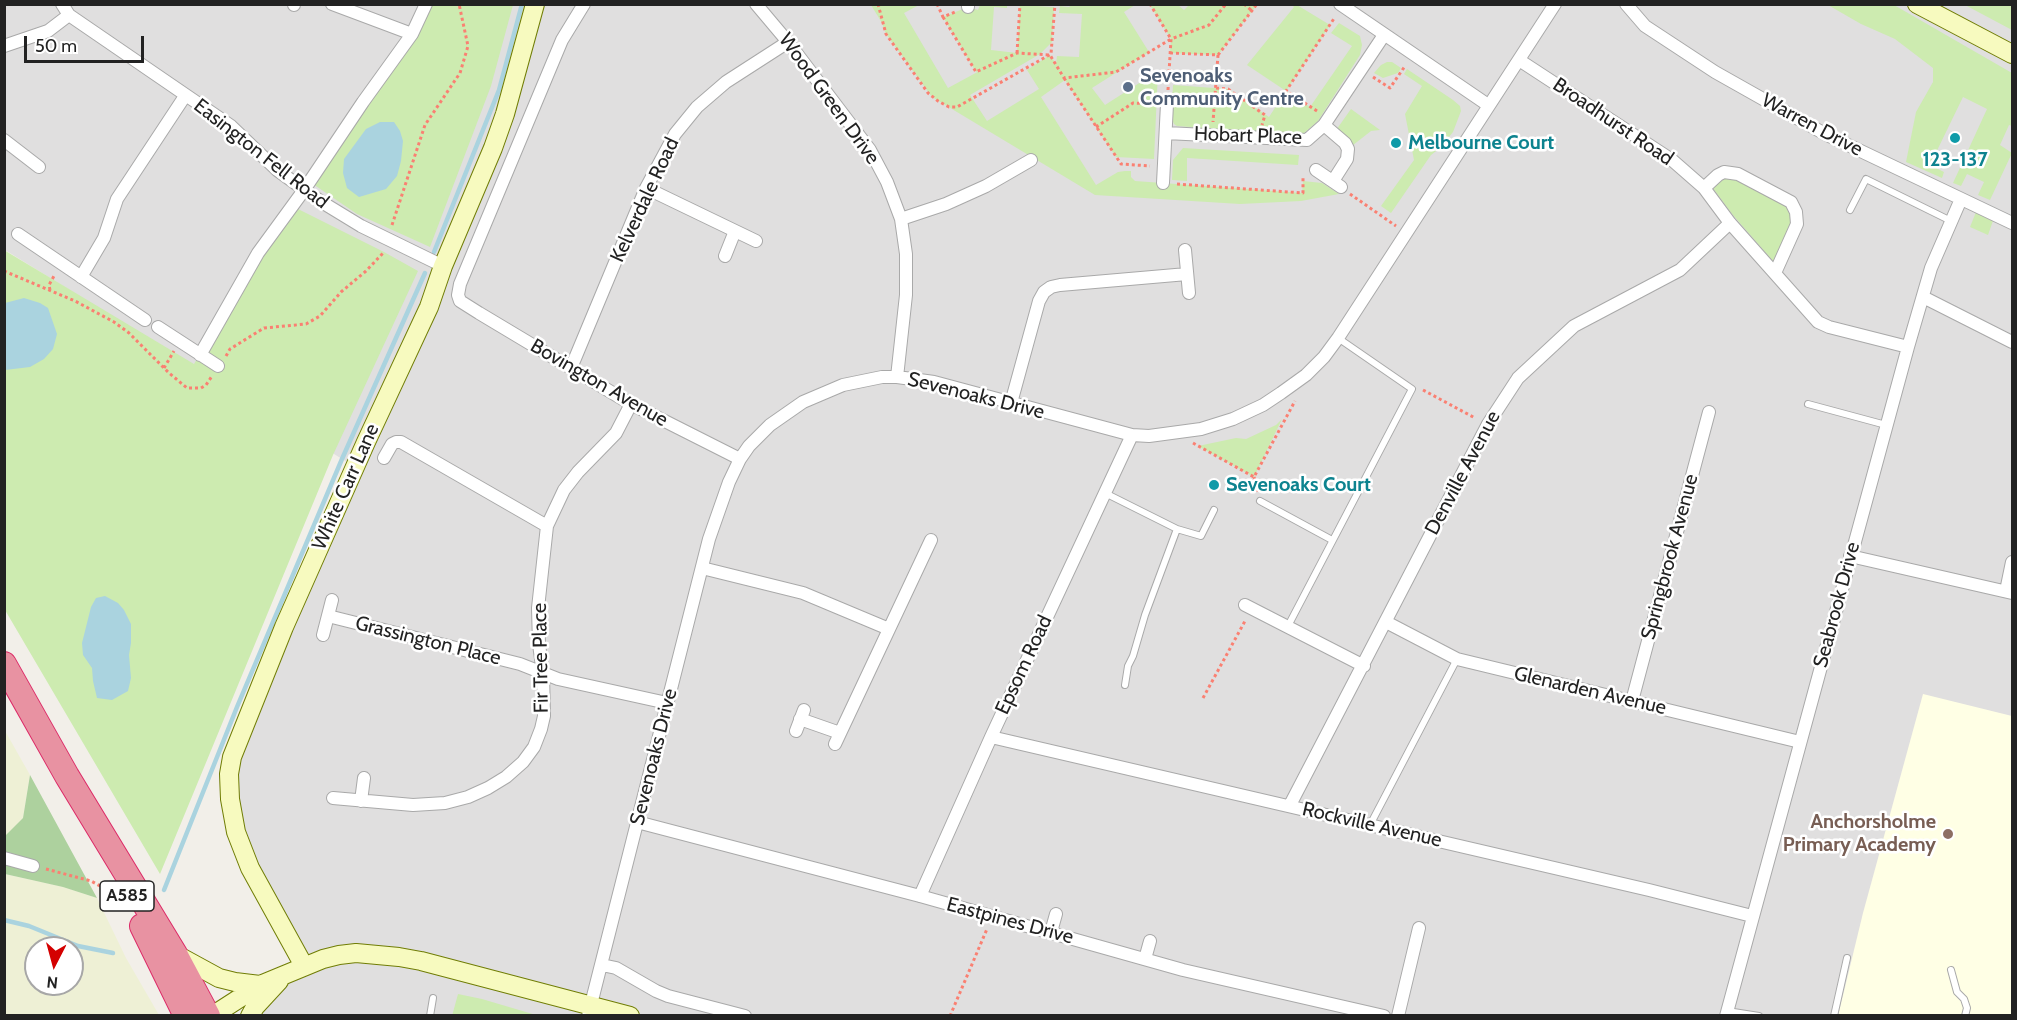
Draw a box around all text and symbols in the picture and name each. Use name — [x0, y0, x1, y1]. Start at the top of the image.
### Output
scale bar — [27, 24, 147, 62]
street label: Wood Green Drive — [773, 29, 885, 169]
text: 50 m — [35, 35, 77, 57]
place label: Sevenoaks Community Centre — [1140, 64, 1304, 111]
street label: Broadhurst Road — [1548, 73, 1678, 171]
marker: Sevenoaks Community Centre — [1121, 80, 1135, 94]
street label: Warren Drive — [1757, 88, 1867, 162]
street label: Easington Fell Road — [189, 94, 333, 214]
street label: Hobart Place — [1194, 122, 1302, 150]
place label: Melbourne Court — [1408, 131, 1554, 155]
marker: 123-137 — [1948, 131, 1962, 145]
street label: Kelverdale Road — [606, 134, 684, 266]
marker: Melbourne Court — [1389, 136, 1403, 150]
place label: 123-137 — [1922, 148, 1988, 172]
street label: Bovington Avenue — [526, 334, 672, 432]
street label: Sevenoaks Drive — [905, 367, 1047, 425]
street label: Denville Avenue — [1420, 407, 1506, 539]
street label: White Carr Lane — [307, 420, 385, 554]
street label: Springbrook Avenue — [1636, 472, 1704, 642]
place label: Sevenoaks Court — [1226, 473, 1371, 497]
marker: Sevenoaks Court — [1207, 478, 1221, 492]
street label: Seabrook Drive — [1809, 540, 1865, 670]
street label: Fir Tree Place — [528, 603, 554, 713]
street label: Grassington Place — [353, 611, 503, 671]
street label: Epsom Road — [991, 612, 1057, 718]
street label: Glenarden Avenue — [1512, 662, 1668, 720]
street label: Sevenoaks Drive — [625, 686, 683, 828]
street label: Rockville Avenue — [1300, 797, 1444, 853]
place label: Anchorsholme Primary Academy — [1783, 810, 1936, 857]
marker: Anchorsholme Primary Academy — [1941, 827, 1955, 841]
road number: A585 — [100, 881, 154, 911]
street label: Eastpines Drive — [944, 893, 1076, 949]
north arrow — [24, 936, 84, 996]
text: N — [46, 972, 59, 992]

